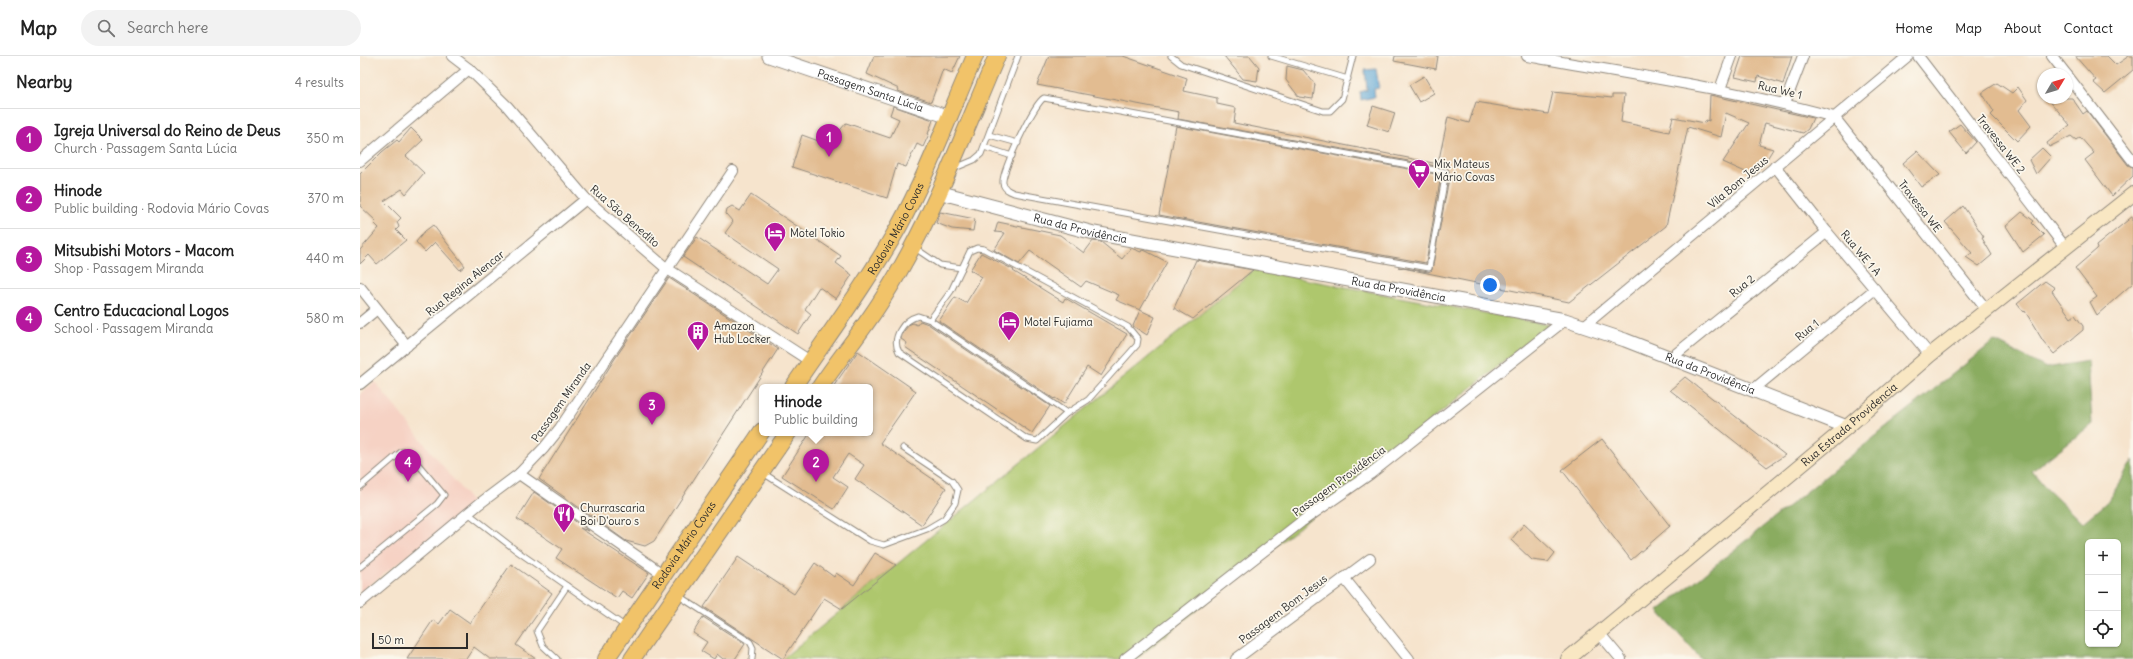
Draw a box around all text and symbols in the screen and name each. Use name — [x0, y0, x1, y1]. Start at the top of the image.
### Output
search box — [81, 10, 361, 46]
text: Map — [20, 16, 57, 40]
icon: search — [95, 17, 117, 39]
text: Search here — [127, 18, 208, 37]
text: Home — [1895, 19, 1933, 37]
text: Map — [1955, 19, 1982, 37]
text: About — [2004, 19, 2042, 37]
text: Contact — [2064, 19, 2113, 37]
street label: Passagem Santa Lúcia — [815, 66, 925, 115]
north arrow — [2037, 68, 2073, 104]
text: Nearby — [16, 71, 72, 93]
text: 4 results — [295, 74, 344, 91]
street label: Rua We 1 — [1757, 78, 1803, 102]
street label: Travessa WE 2 — [1974, 112, 2028, 176]
text: Igreja Universal do Reino de Deus — [54, 121, 281, 140]
pin: 1 — [816, 124, 842, 157]
text: 1 — [26, 130, 32, 147]
text: 350 m — [306, 130, 344, 147]
text: Church · Passagem Santa Lúcia — [54, 140, 237, 157]
street label: Vila Bom Jesus — [1705, 153, 1771, 211]
supermarket icon: Mix Mateus Mário Covas — [1406, 157, 1432, 190]
place label: Mix Mateus Mário Covas — [1434, 157, 1495, 184]
street label: Travessa WE — [1895, 177, 1945, 235]
street label: Rodovia Mário Covas — [865, 180, 927, 277]
text: Hinode — [54, 181, 102, 200]
street label: Rua São Benedito — [587, 182, 663, 250]
text: 2 — [25, 190, 33, 207]
text: 370 m — [307, 190, 344, 207]
text: Public building · Rodovia Mário Covas — [54, 200, 269, 217]
street label: Rua da Providência — [1032, 210, 1128, 246]
hotel icon: Motel Tokio — [762, 220, 788, 253]
place label: Motel Tokio — [790, 226, 845, 240]
street label: Rua WE 1 A — [1838, 227, 1884, 279]
text: Mitsubishi Motors - Macom — [54, 241, 234, 260]
street label: Rua Regina Alencar — [423, 247, 507, 319]
text: 3 — [25, 250, 33, 267]
text: 440 m — [306, 250, 344, 267]
text: Shop · Passagem Miranda — [54, 260, 204, 277]
street label: Rua 2 — [1727, 272, 1757, 300]
street label: Rua da Providência — [1350, 274, 1447, 305]
your location — [1480, 275, 1500, 295]
text: Centro Educacional Logos — [54, 301, 229, 320]
hotel icon: Motel Fujiama — [996, 309, 1022, 342]
text: 4 — [25, 310, 33, 327]
text: 580 m — [306, 310, 344, 327]
place label: Motel Fujiama — [1024, 315, 1093, 329]
street label: Rua 1 — [1792, 316, 1822, 344]
building icon: Amazon Hub Locker — [685, 319, 711, 352]
place label: Amazon Hub Locker — [714, 319, 771, 346]
text: School · Passagem Miranda — [54, 320, 213, 337]
street label: Rua da Providência — [1663, 349, 1757, 397]
street label: Passagem Miranda — [528, 359, 594, 445]
street label: Rua Estrada Providencia — [1798, 380, 1900, 469]
popup — [759, 384, 873, 436]
pin: 3 — [639, 392, 665, 425]
text: Hinode — [774, 392, 822, 411]
text: Public building — [774, 411, 858, 428]
street label: Passagem Providência — [1290, 443, 1388, 519]
pin: 4 — [395, 449, 421, 482]
pin: 2 — [803, 449, 829, 482]
street label: Rodovia Mário Covas — [649, 499, 719, 592]
restaurant icon: Churrascaria Boi D'ouro s — [551, 501, 577, 534]
place label: Churrascaria Boi D'ouro s — [580, 501, 645, 528]
map controls — [2085, 539, 2121, 647]
button: + — [2085, 539, 2121, 575]
street label: Passagem Bom Jesus — [1236, 571, 1330, 647]
button: − — [2085, 575, 2121, 611]
button: locate — [2085, 611, 2121, 647]
scale bar — [372, 631, 468, 650]
text: 50 m — [378, 633, 404, 647]

